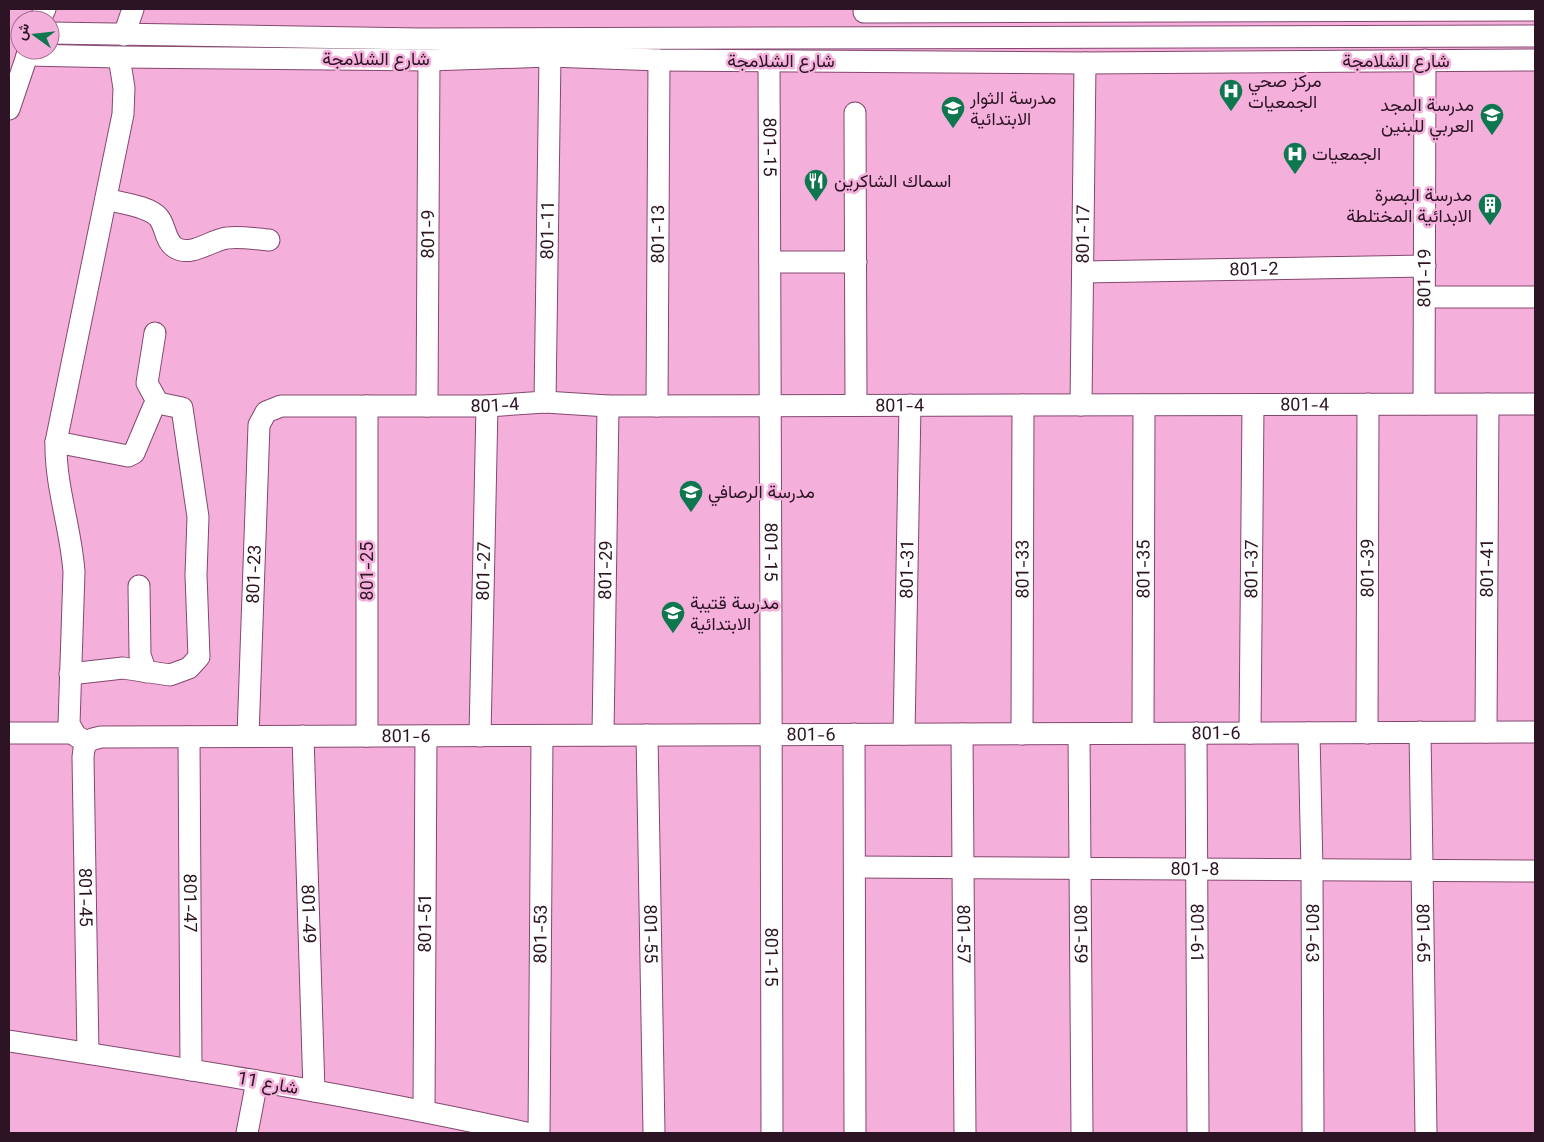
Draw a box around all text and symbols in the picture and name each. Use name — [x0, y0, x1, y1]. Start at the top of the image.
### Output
north arrow — [10, 10, 60, 60]
text: ش — [12, 21, 37, 43]
street label: شارع الشلامجة — [322, 47, 430, 75]
street label: شارع الشلامجة — [727, 49, 835, 77]
street label: شارع الشلامجة — [1342, 49, 1450, 77]
place label: مركز صحي الجمعيات — [1248, 69, 1322, 118]
hospital icon: مركز صحي الجمعيات — [1218, 78, 1244, 112]
place label: مدرسة الثوار الابتدائية — [969, 86, 1056, 135]
place label: مدرسة المجد العربي للبنين — [1380, 93, 1474, 142]
school or university icon: مدرسة الثوار الابتدائية — [940, 95, 966, 129]
school or university icon: مدرسة المجد العربي للبنين — [1479, 102, 1505, 136]
street label: 801-15 — [753, 117, 782, 177]
hospital icon: الجمعيات — [1282, 141, 1308, 175]
place label: الجمعيات — [1312, 142, 1381, 170]
restaurant icon: اسماك الشاكرين — [803, 168, 829, 202]
place label: اسماك الشاكرين — [834, 169, 952, 197]
place label: مدرسة البصرة الابدائية المختلطة — [1346, 183, 1472, 232]
building icon: مدرسة البصرة الابدائية المختلطة — [1477, 192, 1503, 226]
street label: 801-11 — [535, 200, 564, 260]
street label: 801-13 — [646, 204, 674, 264]
street label: 801-17 — [1071, 204, 1099, 264]
street label: 801-9 — [416, 209, 444, 259]
street label: 801-19 — [1412, 248, 1440, 308]
street label: 801-2 — [1229, 257, 1279, 285]
street label: 801-4 — [470, 392, 520, 422]
street label: 801-4 — [1280, 392, 1329, 421]
street label: 801-4 — [875, 393, 924, 421]
school or university icon: مدرسة الرصافي — [678, 479, 704, 513]
place label: مدرسة الرصافي — [708, 480, 815, 508]
street label: 801-15 — [755, 522, 783, 582]
street label: 801-39 — [1355, 538, 1384, 598]
street label: 801-41 — [1475, 538, 1503, 598]
street label: 801-31 — [894, 539, 924, 599]
street label: 801-33 — [1010, 539, 1039, 599]
street label: 801-35 — [1131, 539, 1160, 599]
street label: 801-37 — [1239, 539, 1268, 599]
street label: 801-29 — [593, 540, 622, 600]
street label: 801-27 — [471, 541, 500, 601]
street label: 801-25 — [355, 542, 383, 600]
street label: 801-23 — [241, 544, 271, 604]
place label: مدرسة قتيبة الابتدائية — [690, 591, 779, 640]
school or university icon: مدرسة قتيبة الابتدائية — [660, 600, 686, 634]
street label: 801-6 — [1192, 721, 1241, 749]
street label: 801-6 — [787, 722, 836, 751]
street label: 801-6 — [382, 724, 431, 752]
street label: 801-8 — [1170, 857, 1220, 885]
street label: 801-45 — [69, 868, 98, 927]
street label: 801-47 — [174, 873, 202, 933]
street label: 801-49 — [292, 884, 321, 944]
street label: 801-51 — [413, 893, 441, 953]
street label: 801-61 — [1181, 903, 1209, 963]
street label: 801-63 — [1296, 903, 1324, 963]
street label: 801-65 — [1407, 903, 1435, 963]
street label: 801-53 — [528, 904, 557, 964]
street label: 801-55 — [634, 904, 663, 964]
street label: 801-57 — [947, 904, 976, 964]
street label: 801-59 — [1064, 904, 1093, 964]
street label: 801-15 — [755, 927, 783, 987]
street label: شارع 11 — [235, 1066, 300, 1104]

